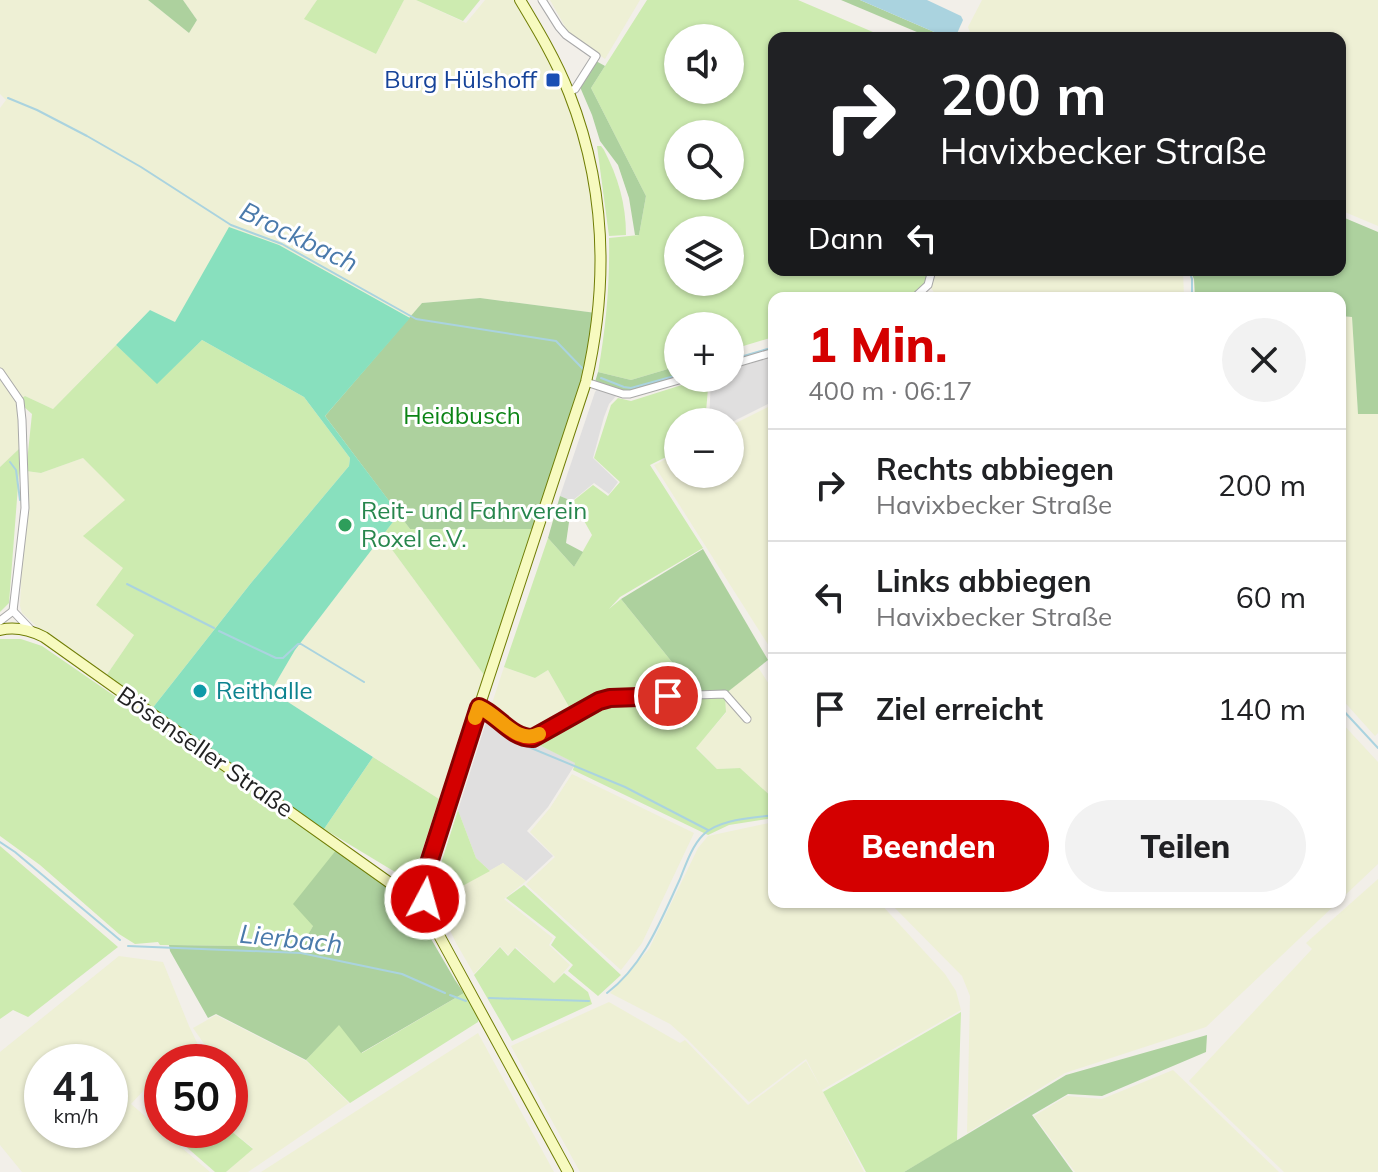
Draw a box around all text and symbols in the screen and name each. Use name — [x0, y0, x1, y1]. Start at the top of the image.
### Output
map controls — [664, 24, 744, 488]
button: sound — [664, 24, 744, 104]
text: 200 m — [940, 59, 1107, 129]
place label: Burg Hülshoff — [384, 64, 538, 94]
icon: right — [808, 64, 912, 168]
marker: Burg Hülshoff — [544, 71, 562, 89]
button: search — [664, 120, 744, 200]
text: Havixbecker Straße — [940, 128, 1267, 173]
water label: Brockbach — [235, 194, 364, 279]
button: layers — [664, 216, 744, 296]
icon: left — [900, 216, 944, 260]
text: Dann — [808, 219, 884, 257]
button: + — [664, 312, 744, 392]
text: 1 Min. — [808, 314, 948, 374]
button: close — [1222, 318, 1306, 402]
text: 400 m · 06:17 — [808, 374, 972, 407]
park label: Heidbusch — [403, 400, 521, 430]
button: − — [664, 408, 744, 488]
text: Rechts abbiegen — [876, 450, 1114, 488]
icon: right — [808, 463, 852, 507]
text: 200 m — [1218, 466, 1306, 504]
text: Havixbecker Straße — [876, 488, 1112, 521]
place label: Reit- und Fahrverein Roxel e.V. — [361, 495, 587, 553]
marker: Reit- und Fahrverein Roxel e.V. — [336, 516, 354, 534]
text: Links abbiegen — [876, 562, 1092, 600]
icon: left — [808, 575, 852, 619]
text: 60 m — [1236, 578, 1306, 616]
text: Havixbecker Straße — [876, 600, 1112, 633]
pin — [634, 662, 702, 730]
icon: arrive — [646, 674, 690, 718]
place label: Reithalle — [216, 675, 312, 705]
street label: Bösenseller Straße — [112, 679, 299, 823]
marker: Reithalle — [191, 682, 209, 700]
icon: arrive — [808, 687, 852, 731]
text: Ziel erreicht — [876, 690, 1043, 728]
text: 140 m — [1218, 690, 1306, 728]
button: Beenden — [808, 800, 1049, 892]
button: Teilen — [1065, 800, 1306, 892]
position arrow — [383, 857, 467, 941]
water label: Lierbach — [238, 917, 344, 960]
speed limit sign: 50 — [144, 1044, 248, 1148]
text: 41 — [52, 1061, 100, 1111]
text: km/h — [53, 1103, 99, 1128]

